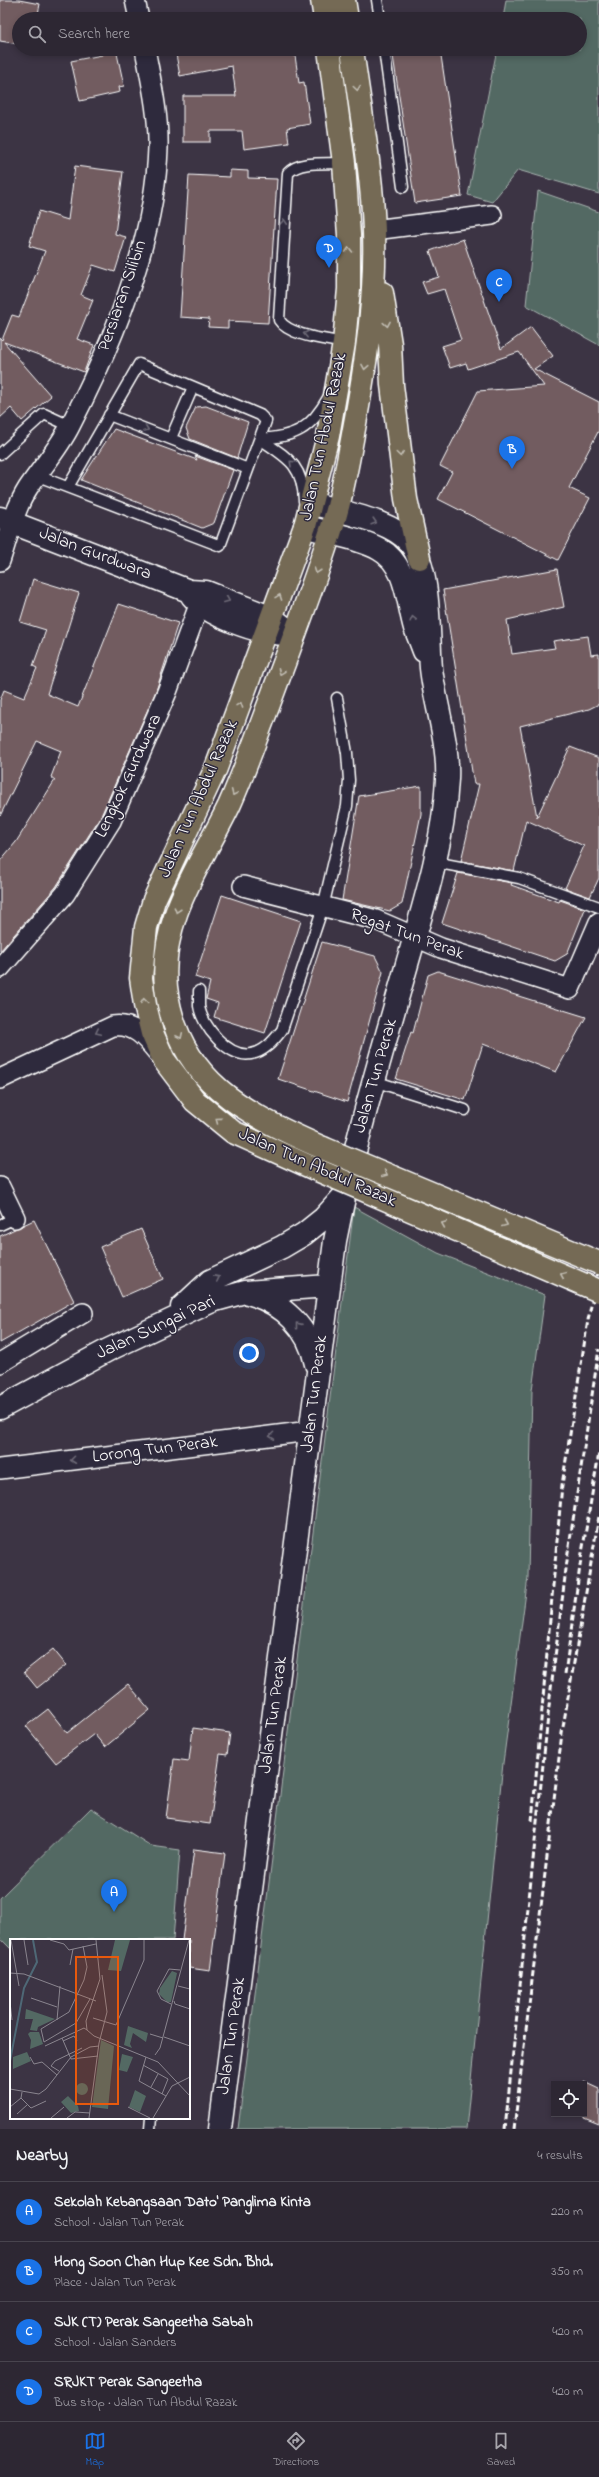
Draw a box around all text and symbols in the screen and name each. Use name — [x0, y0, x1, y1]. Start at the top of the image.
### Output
search box — [12, 12, 587, 56]
icon: search — [26, 23, 48, 45]
text: Search here — [58, 23, 130, 45]
one-way arrow — [352, 85, 361, 91]
one-way arrow — [279, 219, 288, 225]
pin: D — [316, 235, 342, 268]
street label: Persiaran Silibin — [92, 237, 154, 355]
one-way arrow — [345, 247, 353, 253]
pin: C — [486, 269, 512, 302]
one-way arrow — [382, 321, 391, 327]
one-way arrow — [303, 331, 309, 339]
street label: Jalan Tun Abdul Razak — [294, 351, 354, 523]
one-way arrow — [361, 364, 370, 370]
one-way arrow — [142, 424, 149, 432]
pin: B — [499, 436, 525, 469]
one-way arrow — [395, 451, 404, 457]
one-way arrow — [289, 460, 297, 468]
one-way arrow — [370, 517, 377, 526]
street label: Jalan Gurdwara — [35, 521, 155, 587]
one-way arrow — [313, 567, 322, 574]
one-way arrow — [275, 593, 283, 600]
one-way arrow — [223, 596, 230, 604]
one-way arrow — [409, 616, 418, 623]
one-way arrow — [277, 668, 285, 675]
one-way arrow — [235, 702, 243, 709]
street label: Lengkok Gurdwara — [89, 710, 170, 843]
street label: Jalan Tun Abdul Razak — [152, 716, 246, 882]
one-way arrow — [231, 789, 239, 797]
street label: Regat Tun Perak — [346, 902, 468, 969]
one-way arrow — [173, 906, 181, 913]
one-way arrow — [140, 998, 149, 1004]
street label: Jalan Tun Perak — [347, 1016, 405, 1136]
one-way arrow — [95, 1027, 102, 1035]
one-way arrow — [175, 1032, 183, 1039]
one-way arrow — [215, 1118, 222, 1125]
street label: Jalan Tun Abdul Razak — [234, 1121, 400, 1215]
one-way arrow — [381, 1169, 388, 1177]
one-way arrow — [501, 1219, 508, 1227]
one-way arrow — [440, 1221, 448, 1229]
one-way arrow — [560, 1272, 567, 1280]
one-way arrow — [213, 1275, 220, 1283]
street label: Jalan Sungai Pari — [92, 1289, 220, 1368]
one-way arrow — [296, 1322, 303, 1329]
street label: Jalan Tun Perak — [295, 1334, 335, 1454]
your location — [239, 1343, 259, 1363]
street label: Lorong Tun Perak — [91, 1429, 219, 1472]
one-way arrow — [268, 1431, 275, 1440]
one-way arrow — [70, 1455, 76, 1464]
street label: Jalan Tun Perak — [253, 1655, 295, 1775]
pin: A — [101, 1879, 127, 1912]
inset map — [10, 1939, 190, 2119]
street label: Jalan Tun Perak — [211, 1976, 253, 2096]
map controls — [551, 2081, 587, 2117]
button: locate — [551, 2081, 587, 2117]
text: Nearby — [16, 2143, 68, 2168]
text: 4 results — [537, 2146, 583, 2165]
text: Sekolah Kebangsaan Dato' Panglima Kinta — [54, 2191, 311, 2213]
text: A — [25, 2202, 33, 2221]
text: 220 m — [551, 2202, 583, 2221]
text: School · Jalan Tun Perak — [54, 2213, 184, 2232]
text: Hong Soon Chan Hup Kee Sdn. Bhd. — [54, 2251, 273, 2273]
text: B — [25, 2262, 33, 2281]
text: 350 m — [551, 2262, 583, 2281]
text: Place · Jalan Tun Perak — [54, 2273, 176, 2292]
text: SJK (T) Perak Sangeetha Sabah — [54, 2311, 253, 2333]
text: C — [25, 2322, 33, 2341]
text: 420 m — [552, 2322, 583, 2341]
text: School · Jalan Sanders — [54, 2333, 177, 2352]
text: SRJKT Perak Sangeetha — [54, 2371, 202, 2393]
text: D — [24, 2382, 34, 2401]
text: 420 m — [552, 2382, 583, 2401]
text: Bus stop · Jalan Tun Abdul Razak — [54, 2393, 237, 2412]
tab: Map — [84, 2430, 106, 2470]
tab: Directions — [273, 2430, 319, 2470]
tab: Saved — [487, 2430, 515, 2470]

